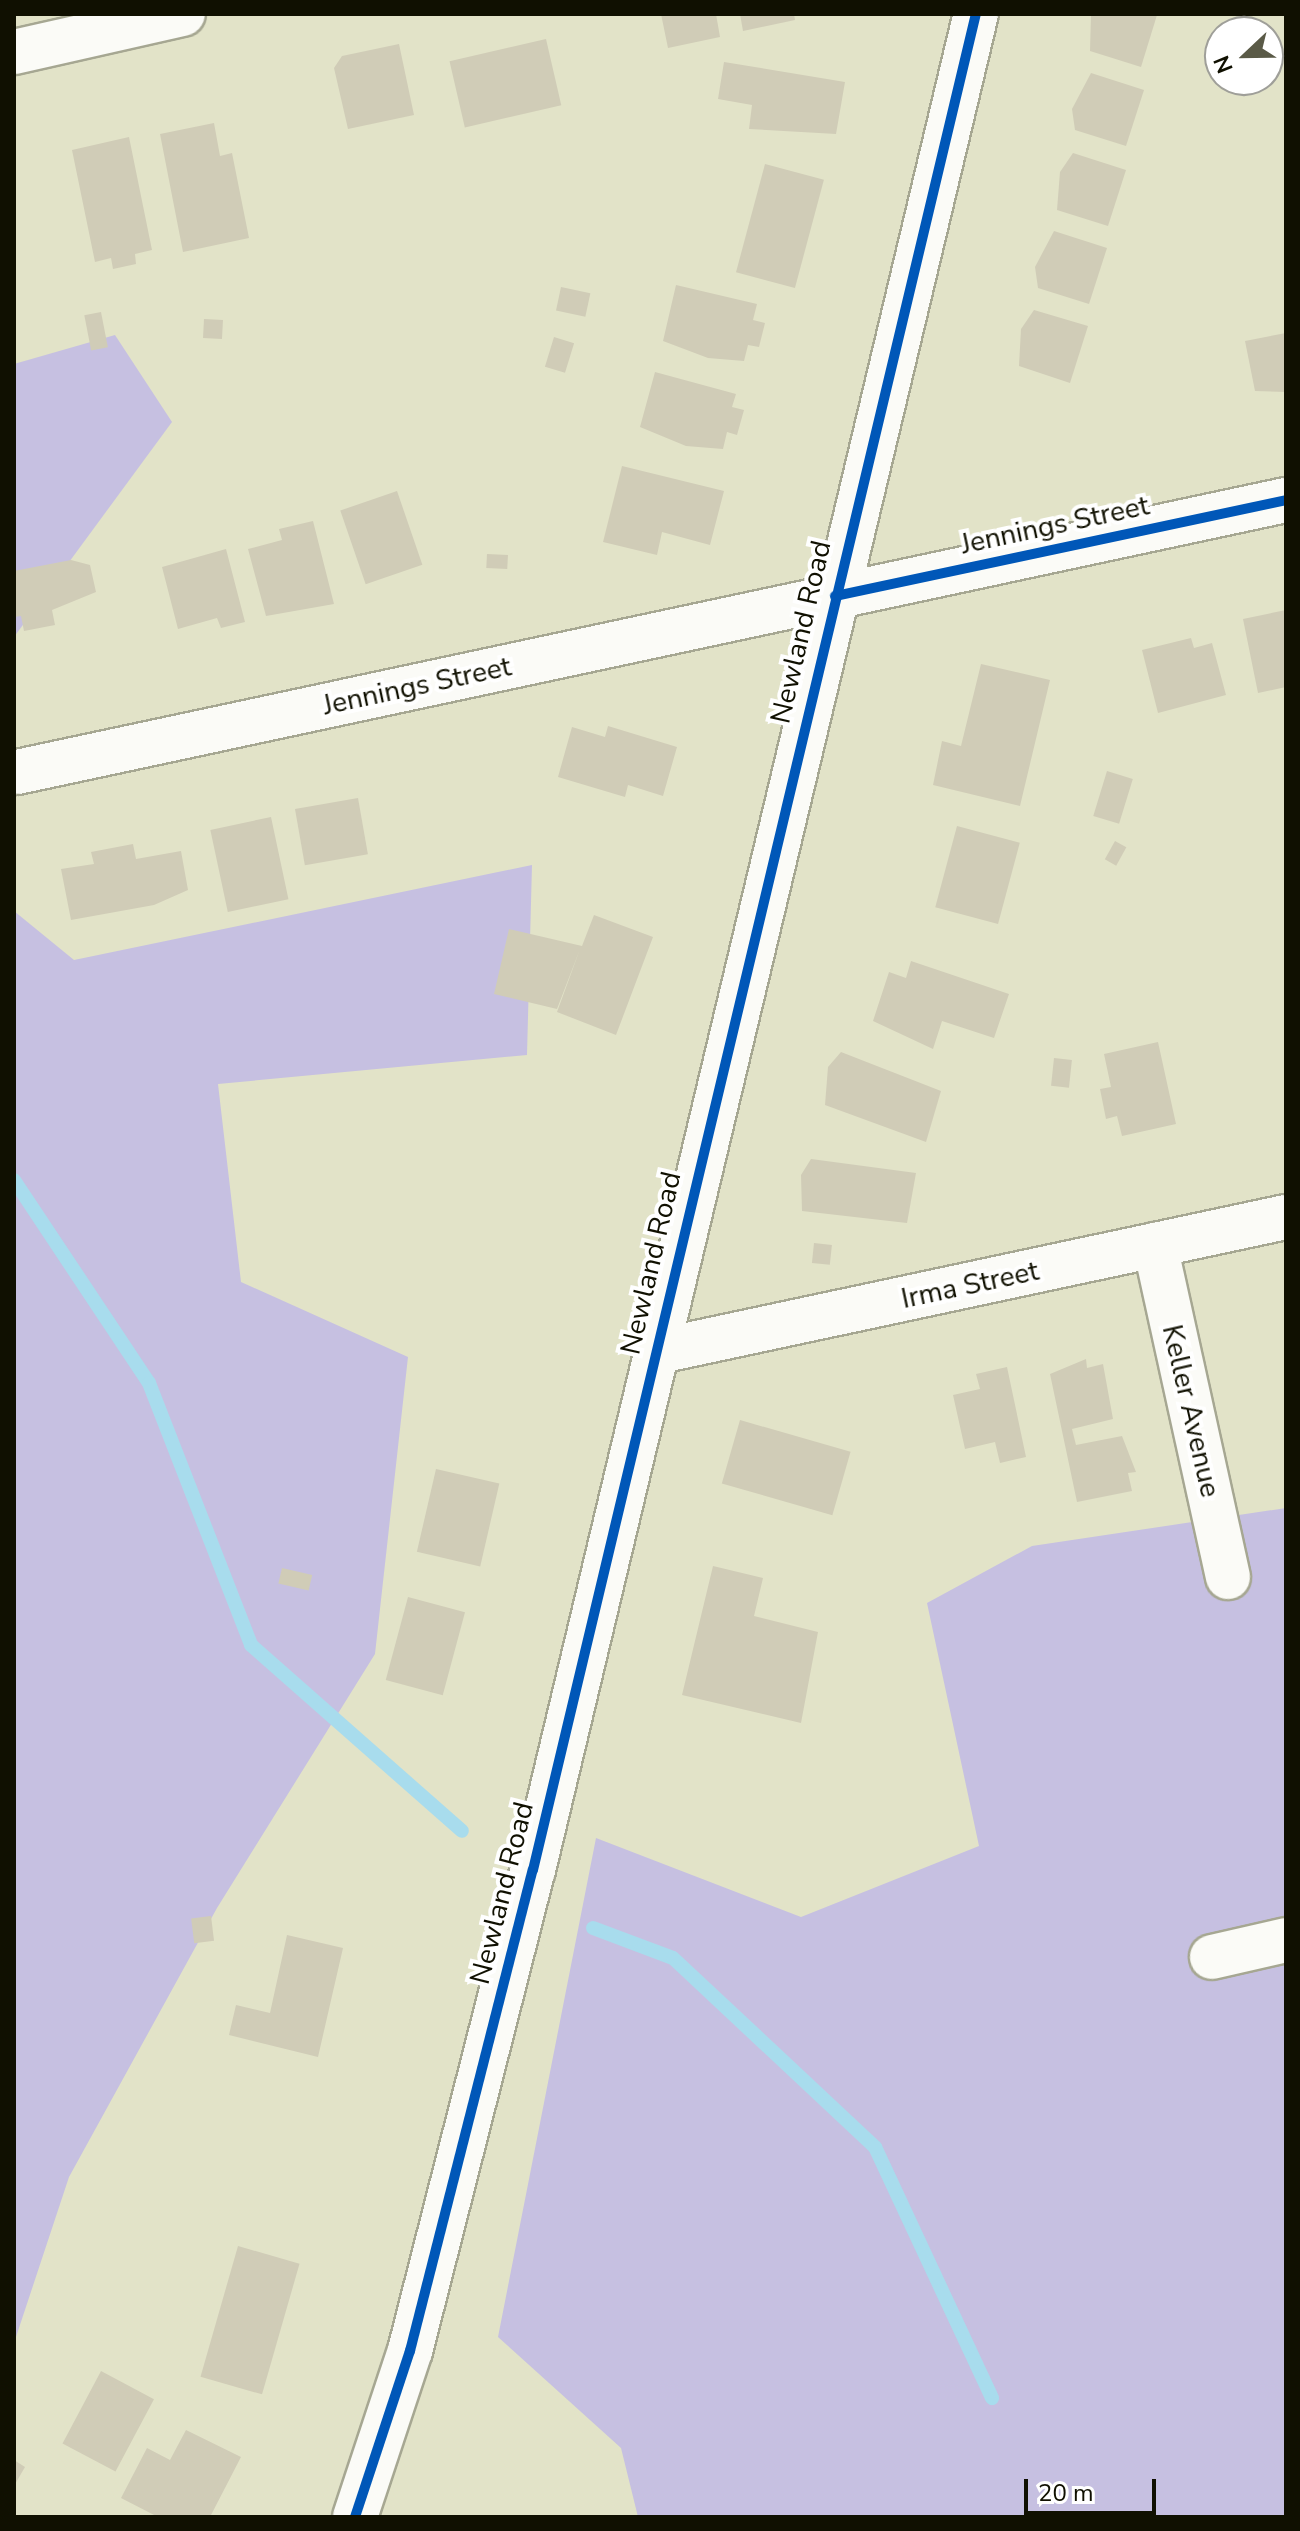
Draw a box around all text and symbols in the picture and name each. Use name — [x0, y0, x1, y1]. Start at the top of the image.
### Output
north arrow — [1204, 16, 1284, 96]
text: N — [1207, 51, 1241, 77]
street label: Jennings Street — [958, 489, 1152, 561]
street label: Newland Road — [764, 537, 838, 727]
street label: Jennings Street — [320, 650, 514, 722]
street label: Newland Road — [614, 1168, 688, 1358]
street label: Irma Street — [898, 1254, 1042, 1316]
street label: Keller Avenue — [1155, 1322, 1227, 1500]
street label: Newland Road — [463, 1798, 541, 1988]
scale bar — [1028, 2463, 1160, 2513]
text: 20 m — [1038, 2477, 1094, 2509]

